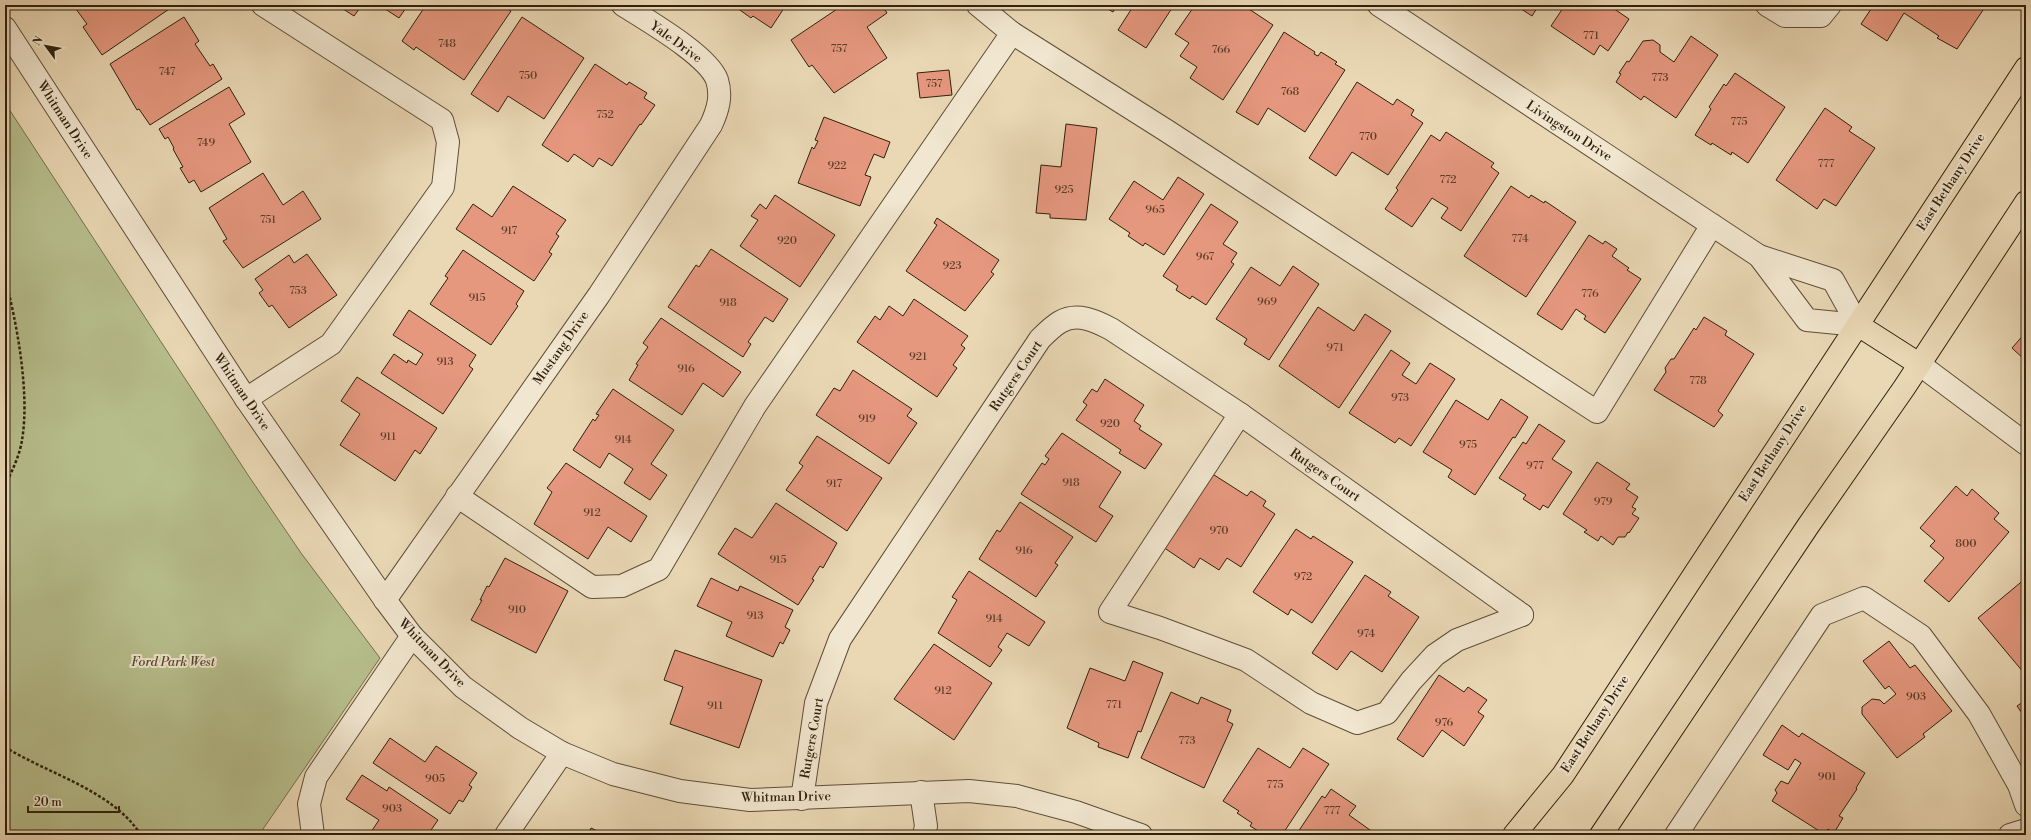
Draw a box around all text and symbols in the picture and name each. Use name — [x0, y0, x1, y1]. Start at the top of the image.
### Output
street label: Yale Drive — [646, 17, 706, 67]
north arrow — [26, 26, 66, 66]
house number: 771 — [1583, 29, 1599, 43]
text: N — [30, 34, 47, 49]
house number: 748 — [438, 37, 456, 51]
house number: 757 — [831, 42, 848, 56]
house number: 766 — [1212, 43, 1231, 57]
house number: 747 — [159, 65, 176, 79]
house number: 750 — [519, 69, 537, 83]
house number: 773 — [1651, 71, 1669, 85]
street label: Whitman Drive — [33, 77, 96, 162]
house number: 757 — [926, 77, 943, 91]
house number: 768 — [1281, 85, 1300, 99]
street label: Livingston Drive — [1523, 97, 1615, 165]
house number: 752 — [596, 108, 614, 122]
house number: 775 — [1731, 115, 1747, 129]
house number: 770 — [1359, 130, 1377, 144]
street label: East Bethany Drive — [1913, 130, 1989, 234]
house number: 749 — [197, 136, 215, 150]
house number: 777 — [1818, 157, 1835, 171]
house number: 922 — [827, 159, 847, 173]
house number: 772 — [1439, 173, 1457, 187]
house number: 925 — [1055, 183, 1074, 197]
house number: 965 — [1145, 203, 1165, 217]
house number: 751 — [260, 213, 276, 227]
house number: 917 — [501, 224, 517, 238]
house number: 774 — [1511, 232, 1529, 246]
house number: 920 — [777, 234, 797, 248]
house number: 967 — [1196, 250, 1215, 264]
house number: 923 — [942, 259, 962, 273]
house number: 753 — [289, 284, 307, 298]
house number: 776 — [1581, 287, 1599, 301]
house number: 915 — [468, 291, 486, 305]
house number: 969 — [1257, 295, 1277, 309]
house number: 918 — [719, 296, 737, 310]
street label: Mustang Drive — [530, 308, 593, 388]
street label: Rutgers Court — [986, 337, 1046, 415]
house number: 971 — [1326, 341, 1344, 355]
street label: Whitman Drive — [210, 349, 274, 434]
house number: 921 — [909, 350, 927, 364]
house number: 913 — [436, 355, 454, 369]
house number: 916 — [677, 362, 695, 376]
house number: 778 — [1689, 374, 1707, 388]
house number: 973 — [1391, 391, 1409, 405]
street label: East Bethany Drive — [1735, 401, 1811, 505]
house number: 919 — [858, 412, 876, 426]
house number: 920 — [1100, 417, 1120, 431]
house number: 911 — [380, 430, 396, 444]
house number: 914 — [614, 433, 632, 447]
house number: 975 — [1459, 438, 1477, 452]
street label: Rutgers Court — [1287, 445, 1364, 505]
house number: 977 — [1526, 459, 1544, 473]
house number: 918 — [1062, 476, 1080, 490]
house number: 917 — [826, 477, 842, 491]
house number: 979 — [1594, 495, 1613, 509]
house number: 912 — [583, 506, 601, 520]
house number: 970 — [1209, 524, 1229, 538]
house number: 800 — [1955, 537, 1977, 551]
house number: 916 — [1015, 544, 1033, 558]
house number: 915 — [769, 553, 787, 567]
house number: 972 — [1294, 570, 1312, 584]
house number: 910 — [508, 603, 526, 617]
house number: 913 — [746, 609, 764, 623]
house number: 914 — [985, 612, 1003, 626]
street label: Whitman Drive — [394, 614, 469, 691]
house number: 974 — [1357, 627, 1376, 641]
park label: Ford Park West — [131, 654, 216, 670]
street label: East Bethany Drive — [1557, 672, 1633, 776]
house number: 912 — [934, 684, 952, 698]
house number: 903 — [1906, 690, 1926, 704]
street label: Rutgers Court — [797, 696, 827, 780]
house number: 771 — [1106, 698, 1122, 712]
house number: 911 — [707, 699, 723, 713]
house number: 976 — [1435, 716, 1454, 730]
house number: 773 — [1178, 734, 1196, 748]
house number: 901 — [1818, 770, 1836, 784]
house number: 905 — [425, 772, 445, 786]
house number: 775 — [1267, 778, 1283, 792]
scale bar — [28, 788, 119, 814]
street label: Whitman Drive — [740, 788, 831, 806]
text: 20 m — [34, 795, 62, 810]
house number: 903 — [382, 802, 402, 816]
house number: 777 — [1324, 804, 1341, 818]

